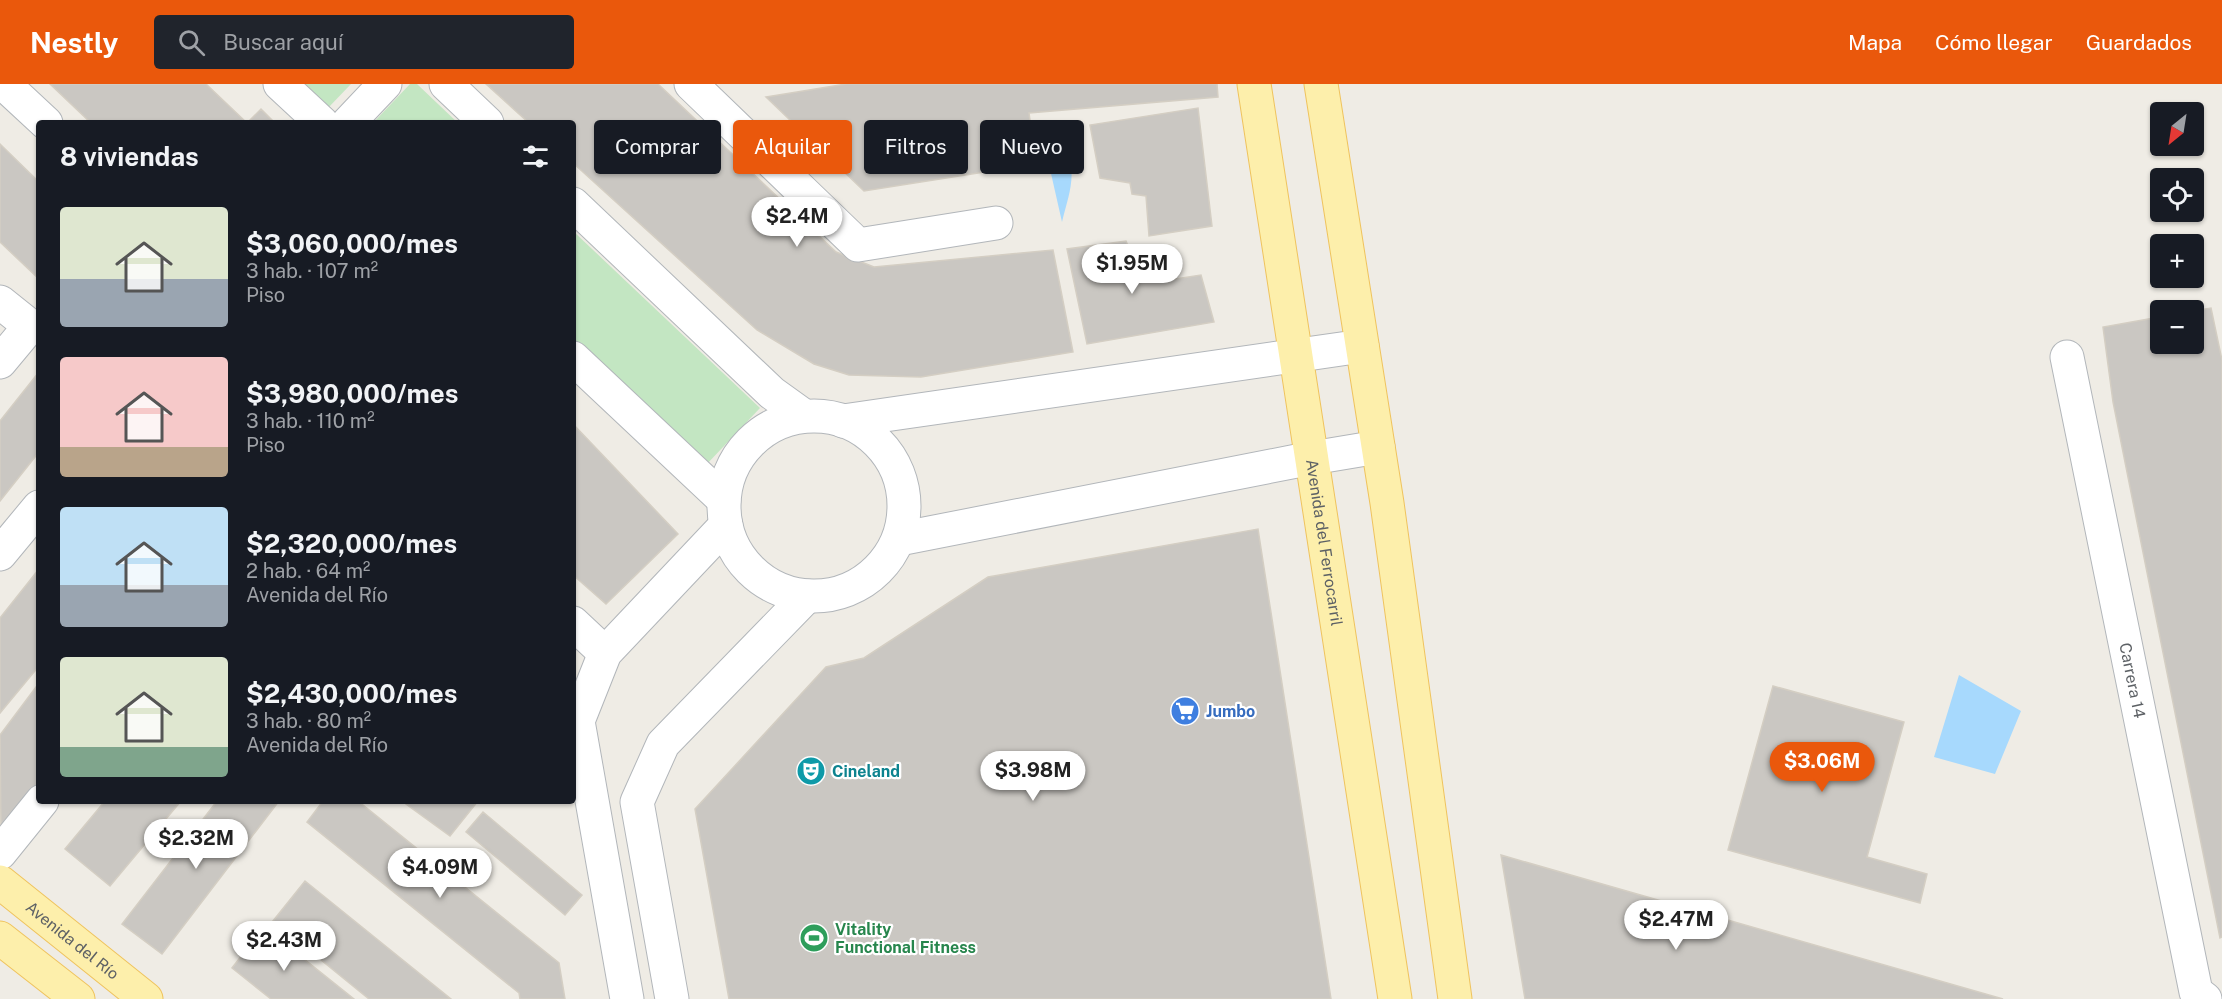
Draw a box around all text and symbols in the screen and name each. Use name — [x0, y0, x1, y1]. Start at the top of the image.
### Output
search box — [154, 15, 574, 69]
text: Nestly — [30, 26, 118, 59]
icon: search — [175, 26, 208, 59]
text: Buscar aquí — [223, 29, 343, 55]
text: Mapa — [1848, 30, 1902, 55]
text: Cómo llegar — [1935, 30, 2053, 55]
text: Guardados — [2086, 30, 2192, 55]
north arrow — [2150, 102, 2204, 156]
map controls — [2150, 102, 2204, 354]
chip: Comprar — [594, 120, 721, 174]
chip: Alquilar — [733, 120, 852, 174]
chip: Filtros — [864, 120, 968, 174]
chip: Nuevo — [980, 120, 1084, 174]
icon: filters — [519, 140, 552, 173]
text: 8 viviendas — [60, 141, 199, 172]
button: locate — [2150, 168, 2204, 222]
pin: $2.4M — [755, 197, 839, 248]
text: $2.4M — [765, 204, 829, 228]
text: $3,060,000/mes — [246, 228, 458, 259]
icon: home — [108, 231, 180, 303]
button: + — [2150, 234, 2204, 288]
pin: $1.95M — [1083, 244, 1181, 295]
text: $1.95M — [1096, 251, 1168, 275]
text: 3 hab. · 107 m² — [246, 259, 378, 283]
text: Piso — [246, 283, 285, 307]
button: − — [2150, 300, 2204, 354]
text: $3,980,000/mes — [246, 378, 459, 409]
icon: home — [108, 381, 180, 453]
text: 3 hab. · 110 m² — [246, 409, 375, 433]
text: Piso — [246, 433, 285, 457]
street label: Avenida del Ferrocarril — [1302, 458, 1347, 628]
text: $2,320,000/mes — [246, 528, 457, 559]
icon: home — [108, 531, 180, 603]
text: 2 hab. · 64 m² — [246, 559, 370, 583]
text: Avenida del Río — [246, 583, 388, 607]
street label: Carrera 14 — [2116, 641, 2150, 720]
text: $2,430,000/mes — [246, 678, 458, 709]
icon: home — [108, 681, 180, 753]
supermarket icon: Jumbo — [1169, 695, 1201, 727]
place label: Jumbo — [1206, 702, 1255, 721]
text: 3 hab. · 80 m² — [246, 709, 371, 733]
text: Avenida del Río — [246, 733, 388, 757]
pin: $3.06M — [1773, 742, 1871, 793]
text: $3.06M — [1784, 749, 1860, 773]
pin: $3.98M — [984, 751, 1082, 802]
theatre icon: Cineland — [795, 755, 827, 787]
text: $3.98M — [994, 758, 1072, 782]
place label: Cineland — [832, 762, 900, 781]
pin: $2.32M — [147, 819, 245, 870]
text: $2.32M — [158, 826, 234, 850]
pin: $4.09M — [391, 848, 489, 899]
text: $4.09M — [402, 855, 478, 879]
street label: Avenida del Río — [22, 897, 123, 983]
pin: $2.47M — [1627, 900, 1725, 951]
text: $2.47M — [1638, 907, 1714, 931]
place label: Vitality Functional Fitness — [835, 920, 976, 957]
pin: $2.43M — [235, 921, 333, 972]
sports icon: Vitality Functional Fitness — [798, 922, 830, 954]
text: $2.43M — [246, 928, 322, 952]

